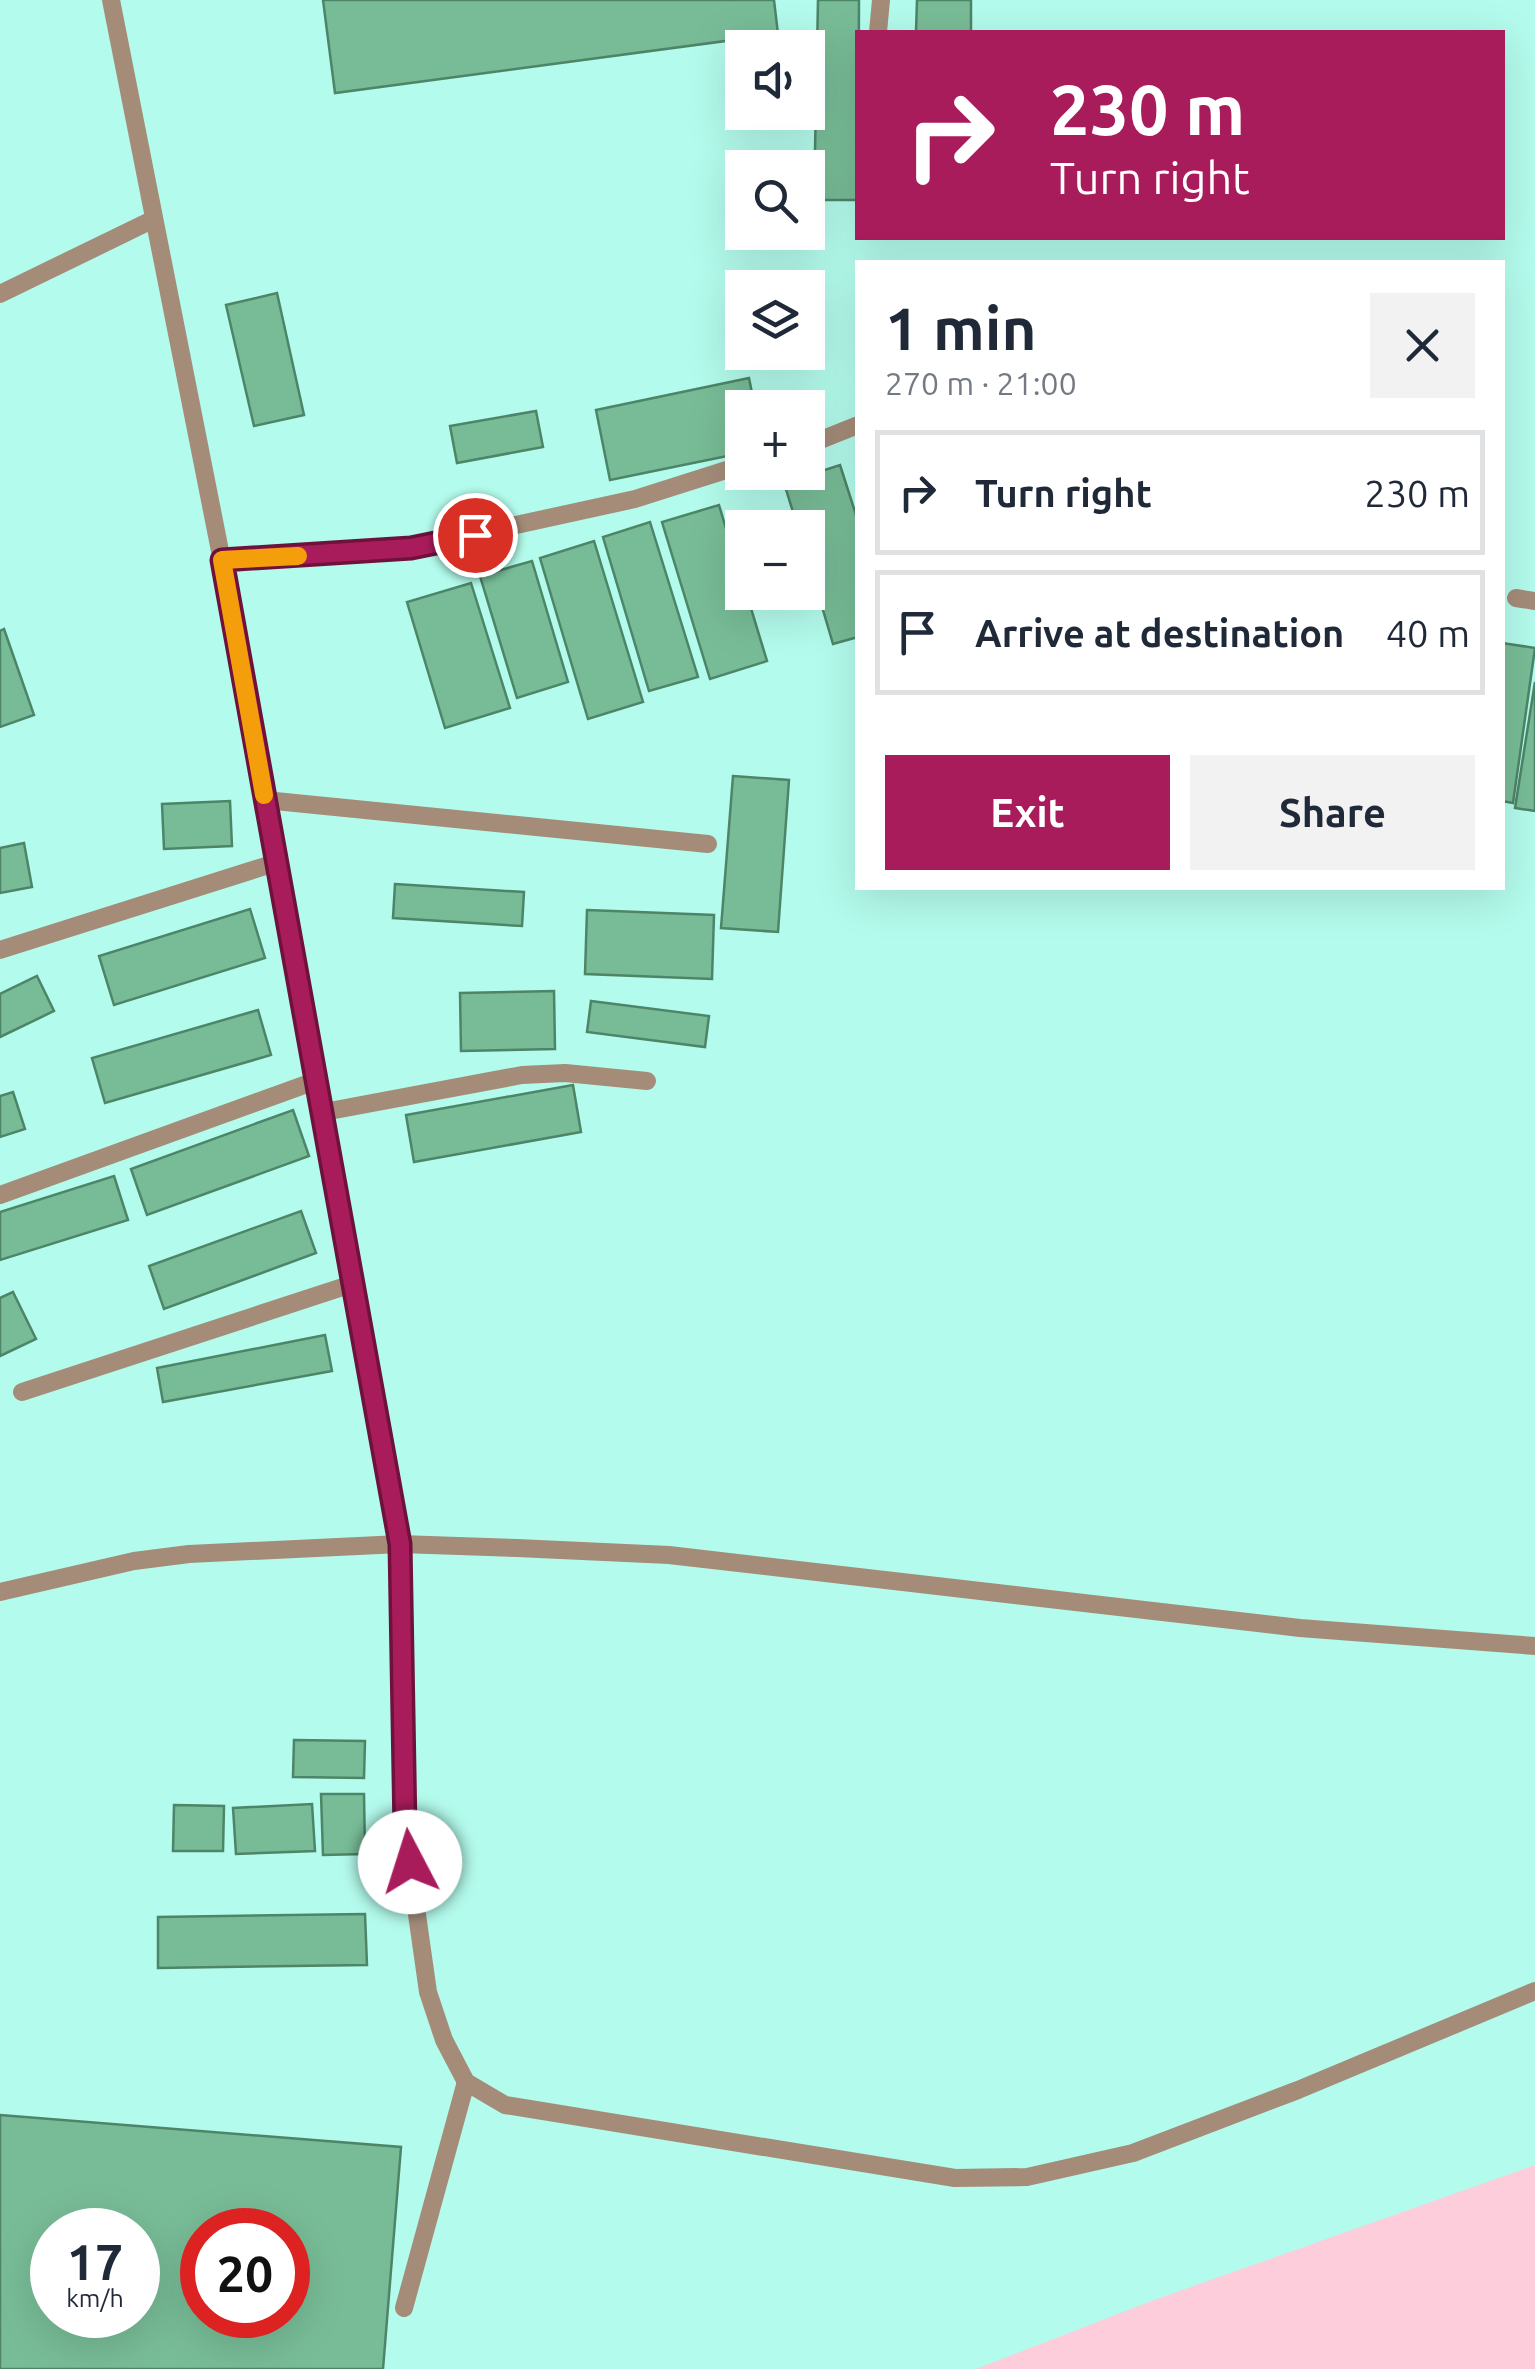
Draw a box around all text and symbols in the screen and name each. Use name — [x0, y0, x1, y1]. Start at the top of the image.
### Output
map controls — [725, 30, 825, 610]
button: sound — [725, 30, 825, 130]
icon: right — [885, 70, 1015, 200]
text: 230 m — [1050, 70, 1245, 148]
button: search — [725, 150, 825, 250]
text: Turn right — [1050, 152, 1250, 203]
button: layers — [725, 270, 825, 370]
button: close — [1370, 293, 1475, 398]
text: 1 min — [885, 294, 1037, 361]
text: 270 m · 21:00 — [885, 365, 1077, 401]
button: + — [725, 390, 825, 490]
icon: right — [890, 465, 945, 520]
text: Turn right — [975, 472, 1152, 514]
text: 230 m — [1364, 472, 1470, 514]
pin — [433, 493, 518, 578]
icon: arrive — [448, 508, 503, 563]
button: − — [725, 510, 825, 610]
icon: arrive — [890, 605, 945, 660]
text: Arrive at destination — [975, 612, 1344, 654]
text: 40 m — [1386, 612, 1470, 654]
button: Exit — [885, 755, 1170, 870]
button: Share — [1190, 755, 1475, 870]
position arrow — [358, 1810, 462, 1914]
speed limit sign: 20 — [180, 2208, 310, 2338]
text: 17 — [67, 2233, 123, 2289]
text: km/h — [66, 2284, 124, 2312]

